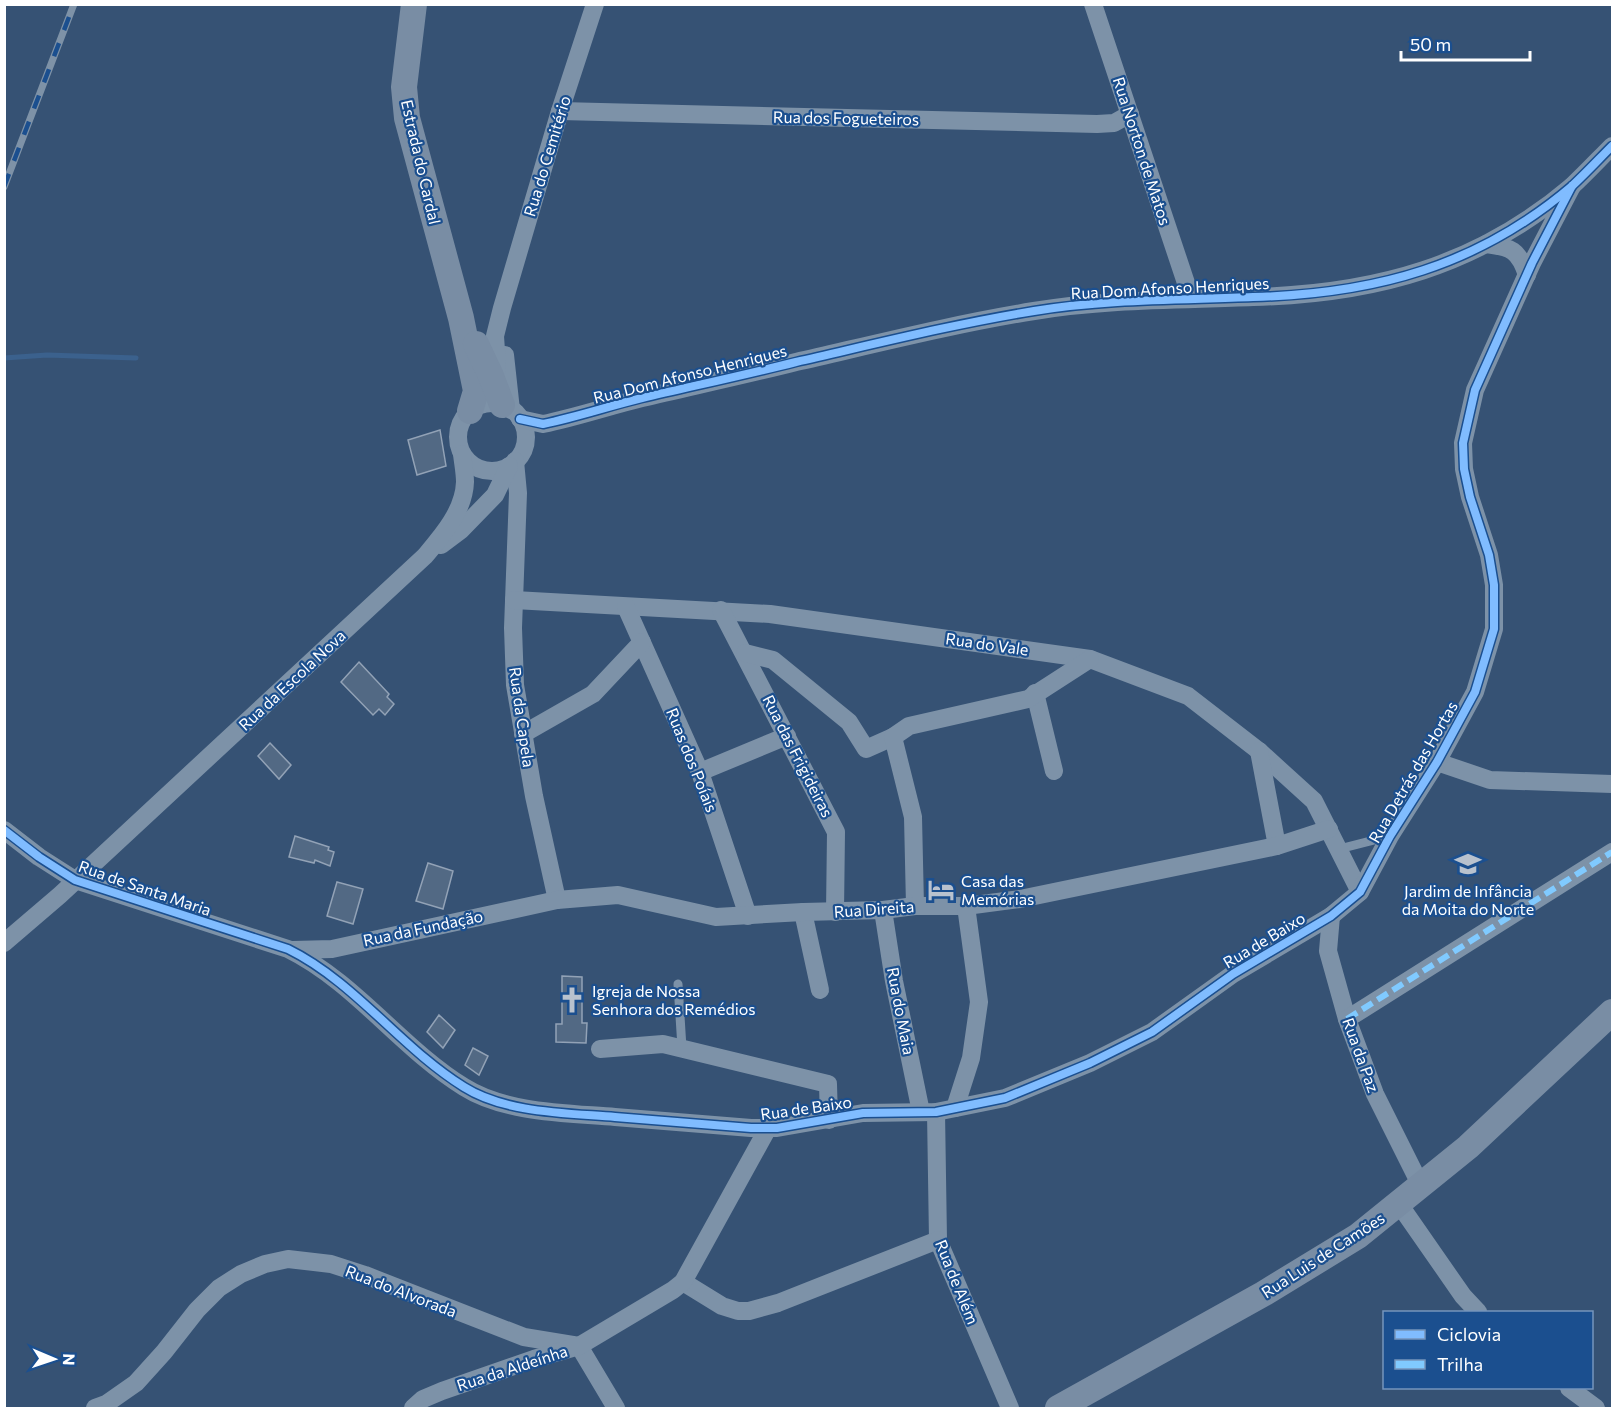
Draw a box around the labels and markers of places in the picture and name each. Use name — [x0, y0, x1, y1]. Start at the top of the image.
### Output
school or university icon: Jardim de Infância da Moita do Norte — [1453, 849, 1483, 879]
place label: Casa das Memórias — [961, 871, 1034, 908]
hotel icon: Casa das Memórias — [926, 875, 956, 905]
place label: Jardim de Infância da Moita do Norte — [1402, 881, 1534, 918]
place label: Igreja de Nossa Senhora dos Remédios — [592, 981, 755, 1018]
church icon: Igreja de Nossa Senhora dos Remédios — [557, 985, 587, 1015]

